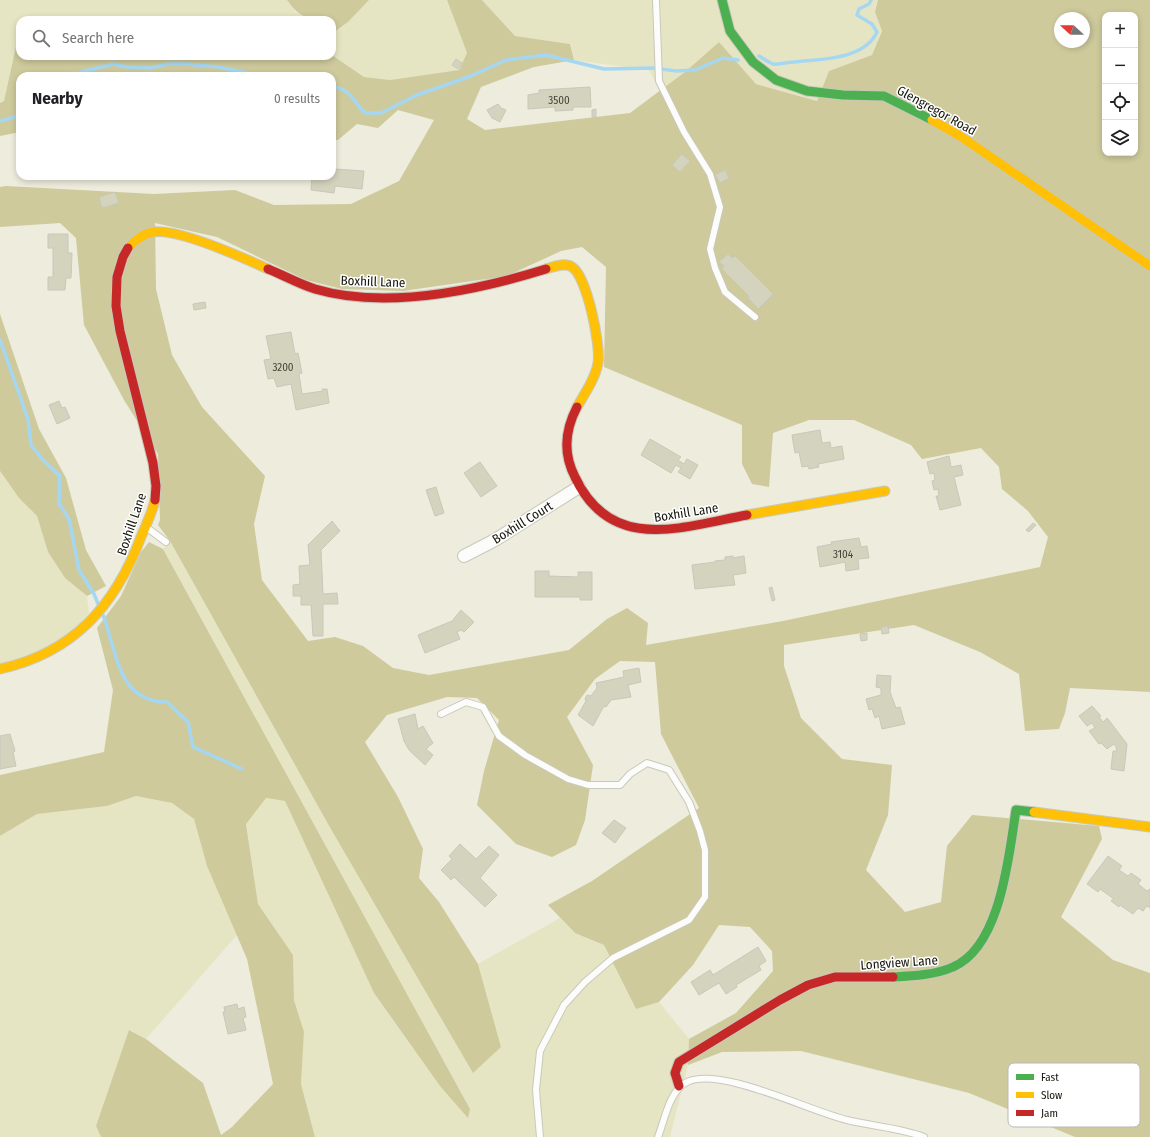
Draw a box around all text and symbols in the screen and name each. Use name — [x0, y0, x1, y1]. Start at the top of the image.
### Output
north arrow — [1054, 12, 1090, 48]
map controls — [1102, 12, 1138, 156]
button: + — [1102, 12, 1138, 48]
search box — [16, 16, 336, 60]
icon: search — [30, 27, 52, 49]
text: Search here — [62, 29, 134, 47]
button: − — [1102, 48, 1138, 84]
street label: Glengregor Road — [895, 83, 979, 138]
button: locate — [1102, 84, 1138, 120]
text: Nearby — [32, 88, 83, 109]
text: 0 results — [274, 91, 320, 106]
house number: 3500 — [548, 94, 570, 107]
button: layers — [1102, 120, 1138, 156]
street label: Boxhill Lane — [340, 273, 406, 290]
house number: 3200 — [272, 361, 294, 374]
street label: Boxhill Lane — [114, 491, 149, 557]
street label: Boxhill Court — [489, 498, 556, 547]
street label: Boxhill Lane — [653, 500, 719, 525]
house number: 3104 — [833, 548, 854, 561]
street label: Longview Lane — [860, 952, 938, 973]
legend — [1008, 1063, 1140, 1127]
text: Fast — [1041, 1071, 1059, 1084]
text: Slow — [1041, 1089, 1062, 1102]
text: Jam — [1041, 1107, 1058, 1120]

